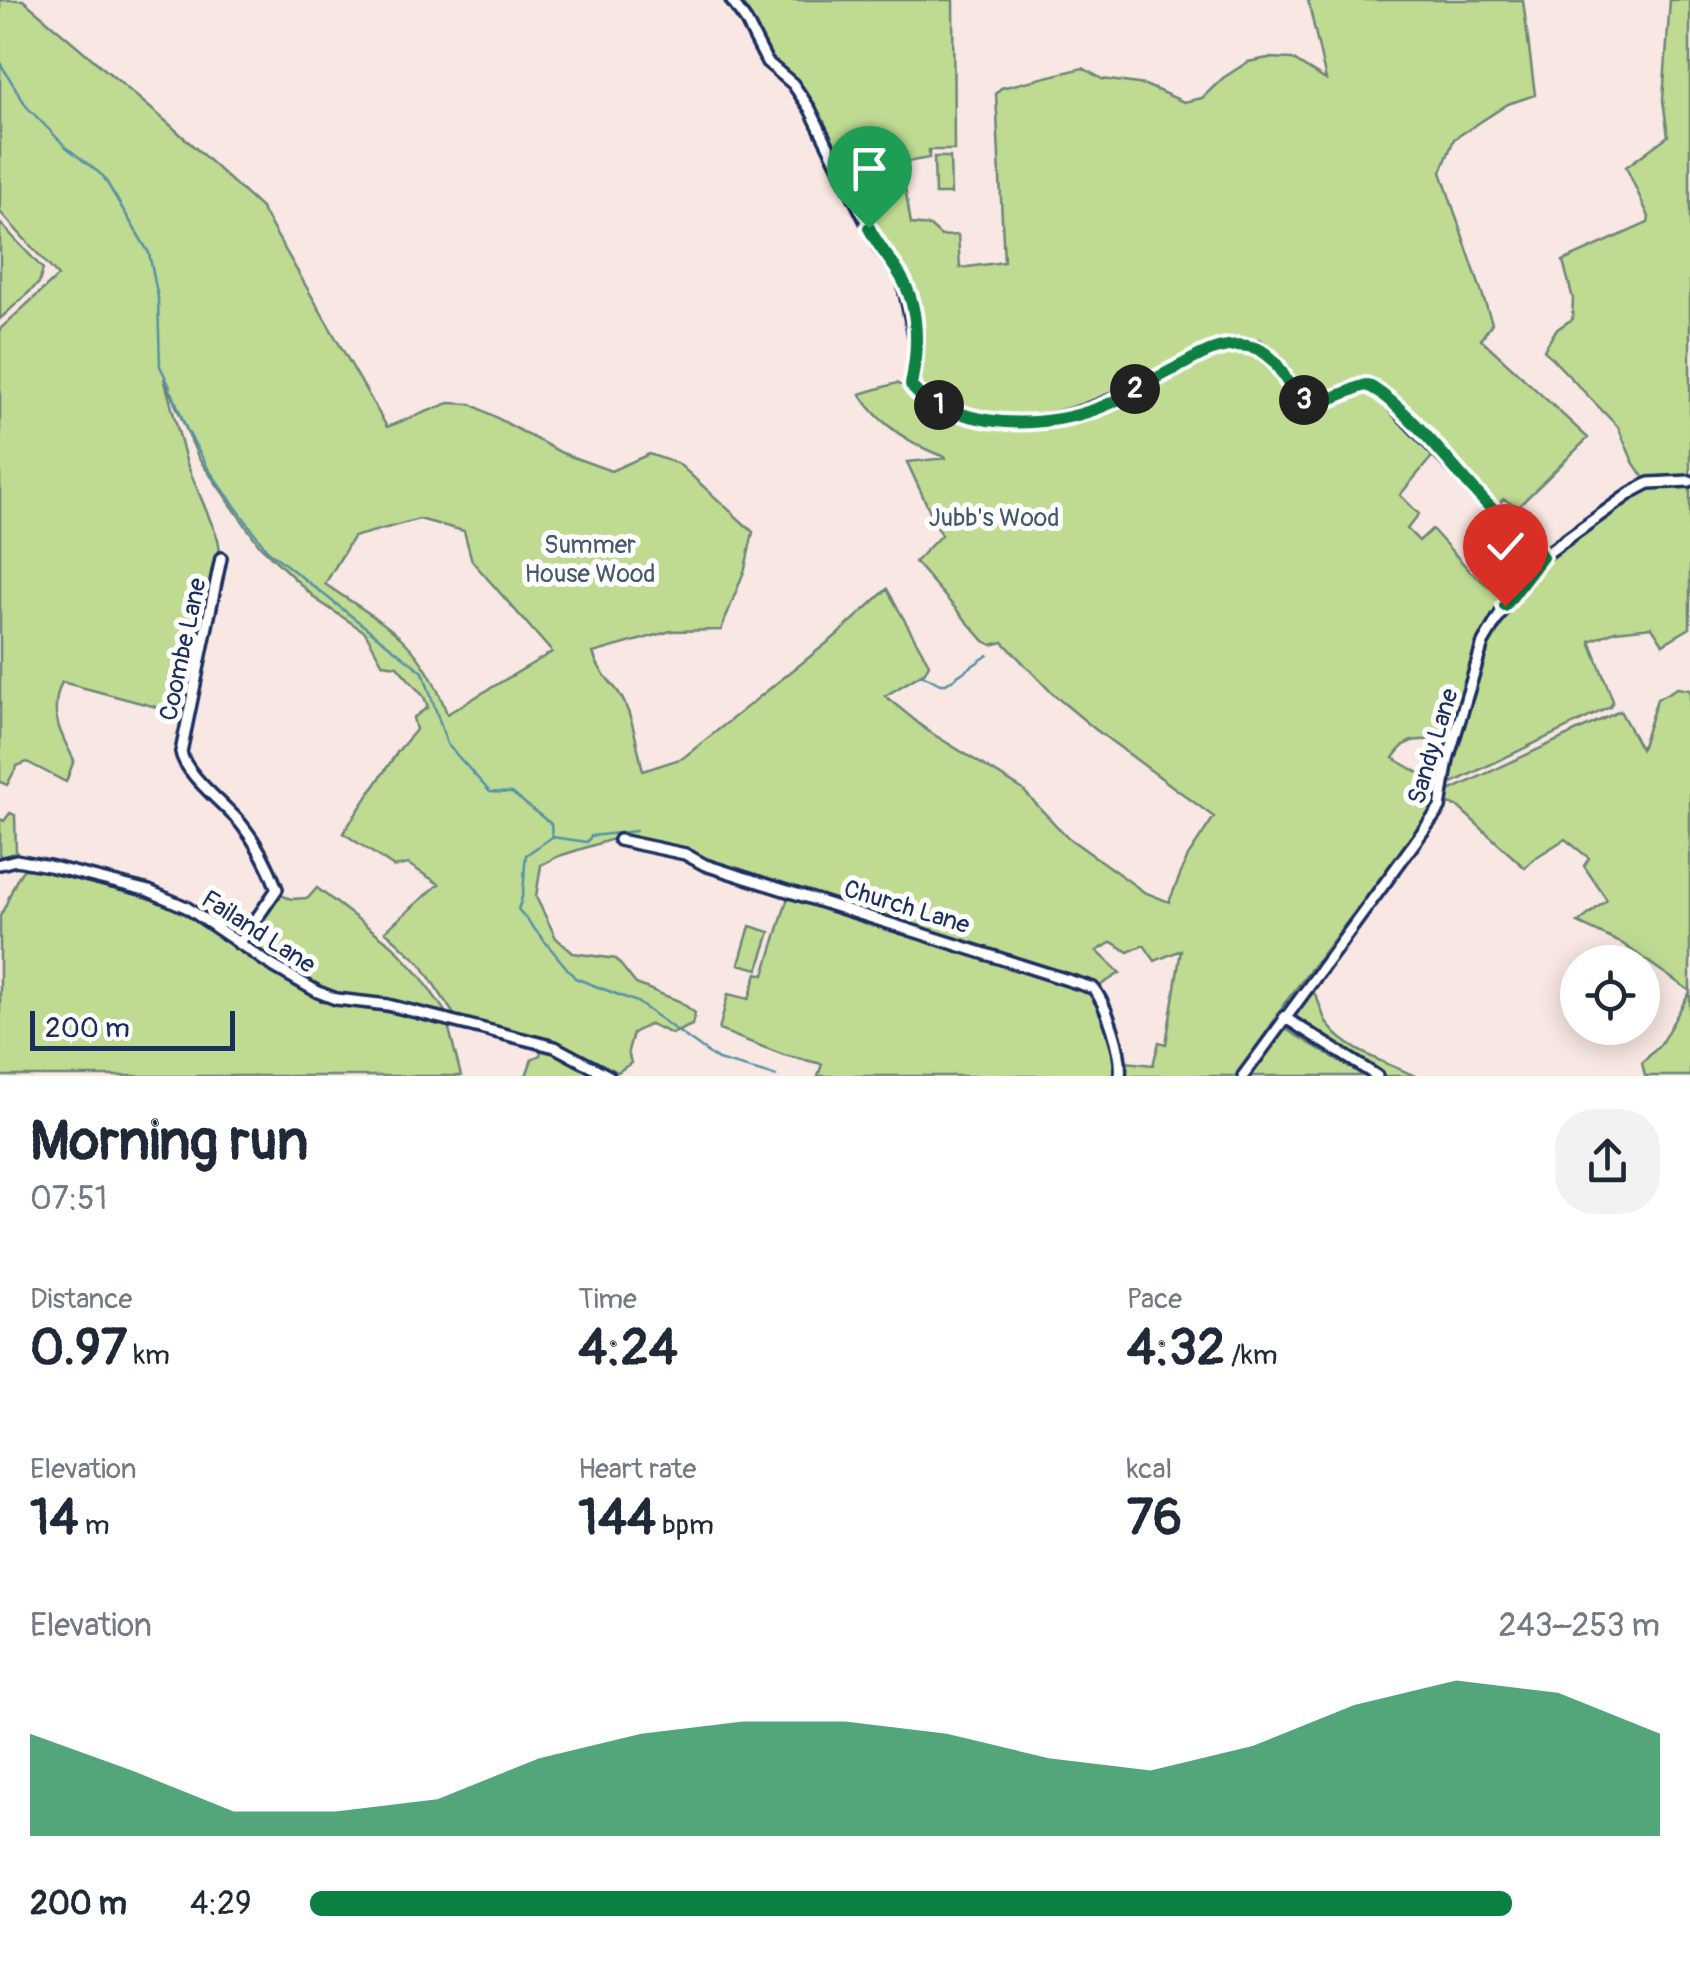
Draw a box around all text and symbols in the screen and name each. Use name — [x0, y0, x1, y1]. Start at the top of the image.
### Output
pin — [827, 126, 912, 229]
icon: arrive — [842, 141, 897, 196]
pin: 2 — [1110, 364, 1160, 414]
text: 2 — [1127, 371, 1143, 406]
pin: 3 — [1279, 375, 1329, 425]
pin: 1 — [914, 380, 964, 430]
text: 3 — [1296, 382, 1312, 417]
text: 1 — [934, 387, 944, 422]
park label: Jubb's Wood — [928, 503, 1060, 534]
pin — [1463, 504, 1548, 607]
icon: check — [1478, 519, 1533, 574]
park label: Summer House Wood — [524, 530, 656, 590]
street label: Coombe Lane — [153, 574, 214, 724]
street label: Sandy Lane — [1401, 684, 1466, 808]
street label: Church Lane — [840, 874, 974, 941]
street label: Failand Lane — [195, 884, 322, 981]
map controls — [1560, 945, 1660, 1045]
button: locate — [1560, 945, 1660, 1045]
scale bar — [30, 1006, 235, 1050]
text: 200 m — [45, 1011, 130, 1046]
text: Morning run — [30, 1107, 308, 1176]
button: share — [1555, 1109, 1660, 1214]
text: 07:51 — [30, 1179, 107, 1219]
text: Distance — [30, 1282, 132, 1317]
text: Time — [578, 1282, 637, 1317]
text: Pace — [1127, 1282, 1182, 1317]
text: 0.97 — [30, 1317, 127, 1380]
text: 4:24 — [578, 1317, 678, 1380]
text: 4:32 — [1127, 1317, 1225, 1380]
text: km — [127, 1338, 170, 1373]
text: /km — [1225, 1338, 1278, 1373]
text: Elevation — [30, 1452, 137, 1487]
text: Heart rate — [578, 1452, 696, 1487]
text: kcal — [1127, 1452, 1172, 1487]
text: 14 — [30, 1487, 79, 1550]
text: 144 — [578, 1487, 656, 1550]
text: 76 — [1127, 1487, 1182, 1550]
text: m — [79, 1508, 110, 1543]
text: bpm — [656, 1508, 714, 1543]
text: Elevation — [30, 1606, 152, 1646]
text: 243–253 m — [1498, 1606, 1660, 1646]
text: 200 m — [30, 1884, 127, 1924]
text: 4:29 — [190, 1884, 251, 1924]

